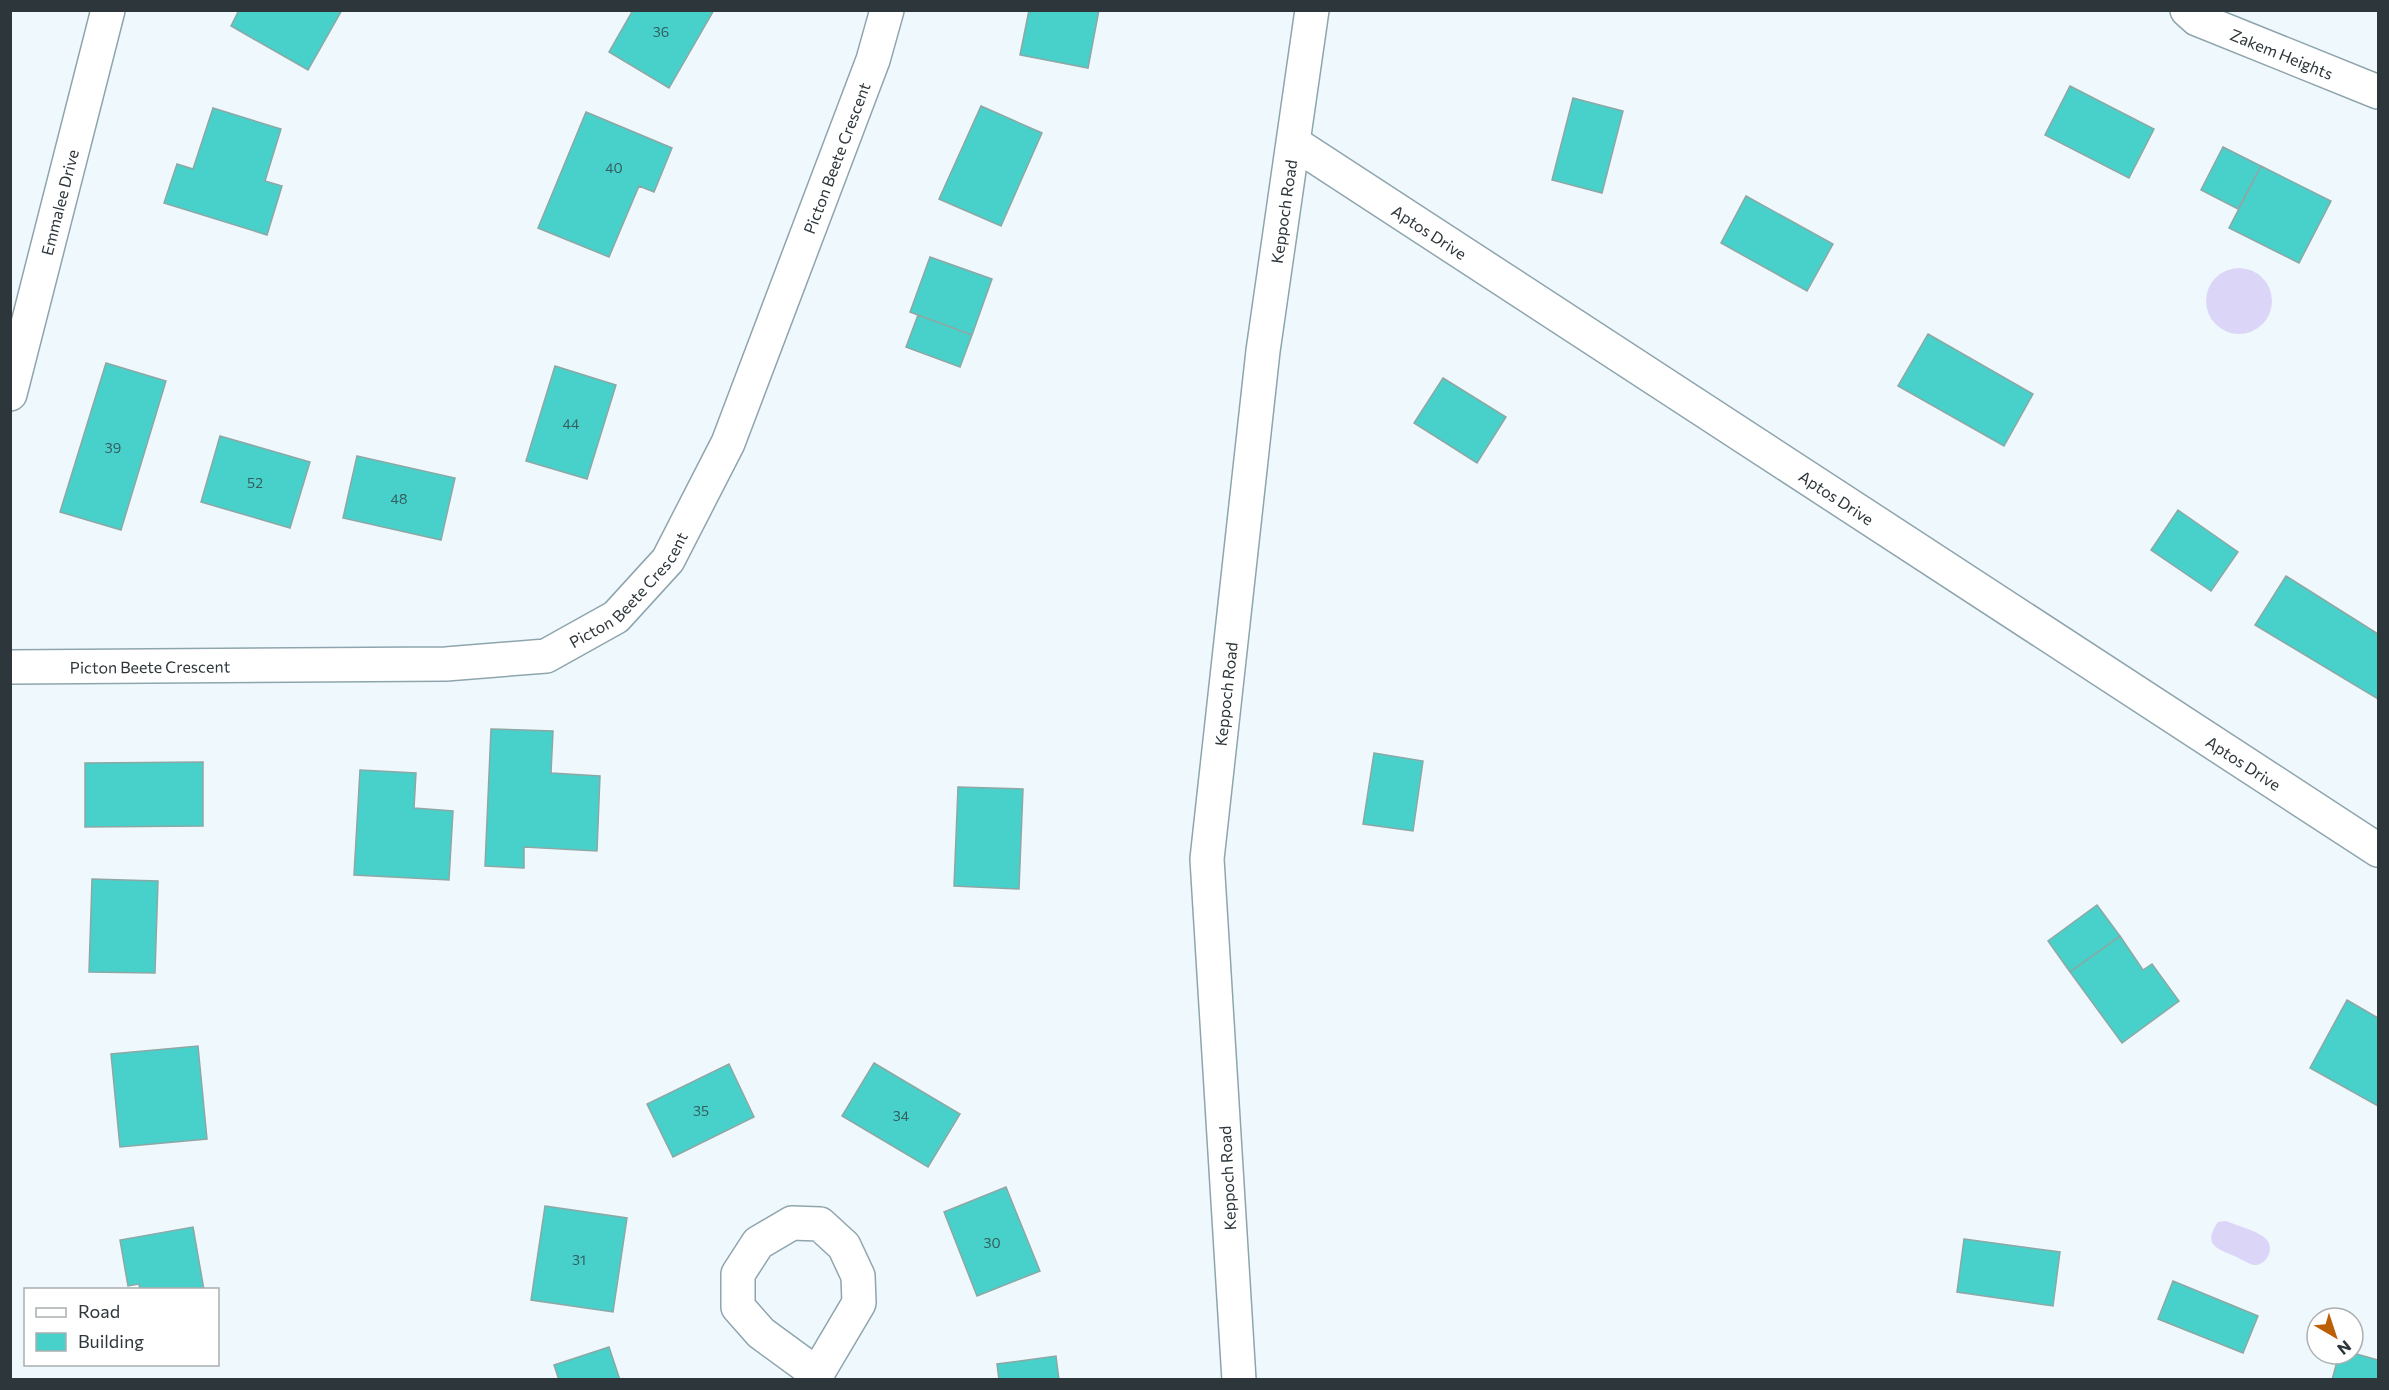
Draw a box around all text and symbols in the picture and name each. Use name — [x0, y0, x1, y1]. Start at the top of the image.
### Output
house number: 36 — [653, 23, 669, 40]
street label: Zakem Heights — [2228, 24, 2336, 82]
street label: Picton Beete Crescent — [799, 79, 873, 236]
street label: Emmalee Drive — [36, 147, 82, 257]
street label: Keppoch Road — [1266, 158, 1300, 265]
house number: 40 — [605, 159, 623, 176]
street label: Aptos Drive — [1389, 200, 1471, 263]
house number: 44 — [563, 415, 580, 432]
house number: 39 — [105, 439, 121, 456]
street label: Aptos Drive — [1796, 466, 1878, 528]
house number: 52 — [247, 474, 263, 491]
house number: 48 — [391, 490, 407, 507]
street label: Picton Beete Crescent — [565, 528, 691, 651]
street label: Keppoch Road — [1210, 641, 1240, 747]
street label: Picton Beete Crescent — [70, 656, 231, 676]
street label: Aptos Drive — [2203, 731, 2285, 794]
house number: 35 — [693, 1102, 709, 1119]
house number: 34 — [893, 1107, 910, 1124]
street label: Keppoch Road — [1215, 1125, 1239, 1231]
house number: 30 — [983, 1234, 1001, 1251]
house number: 31 — [572, 1251, 586, 1268]
legend — [24, 1288, 219, 1366]
text: Road — [78, 1300, 120, 1322]
north arrow — [2305, 1306, 2365, 1366]
text: Building — [78, 1330, 144, 1352]
text: N — [2334, 1337, 2355, 1359]

